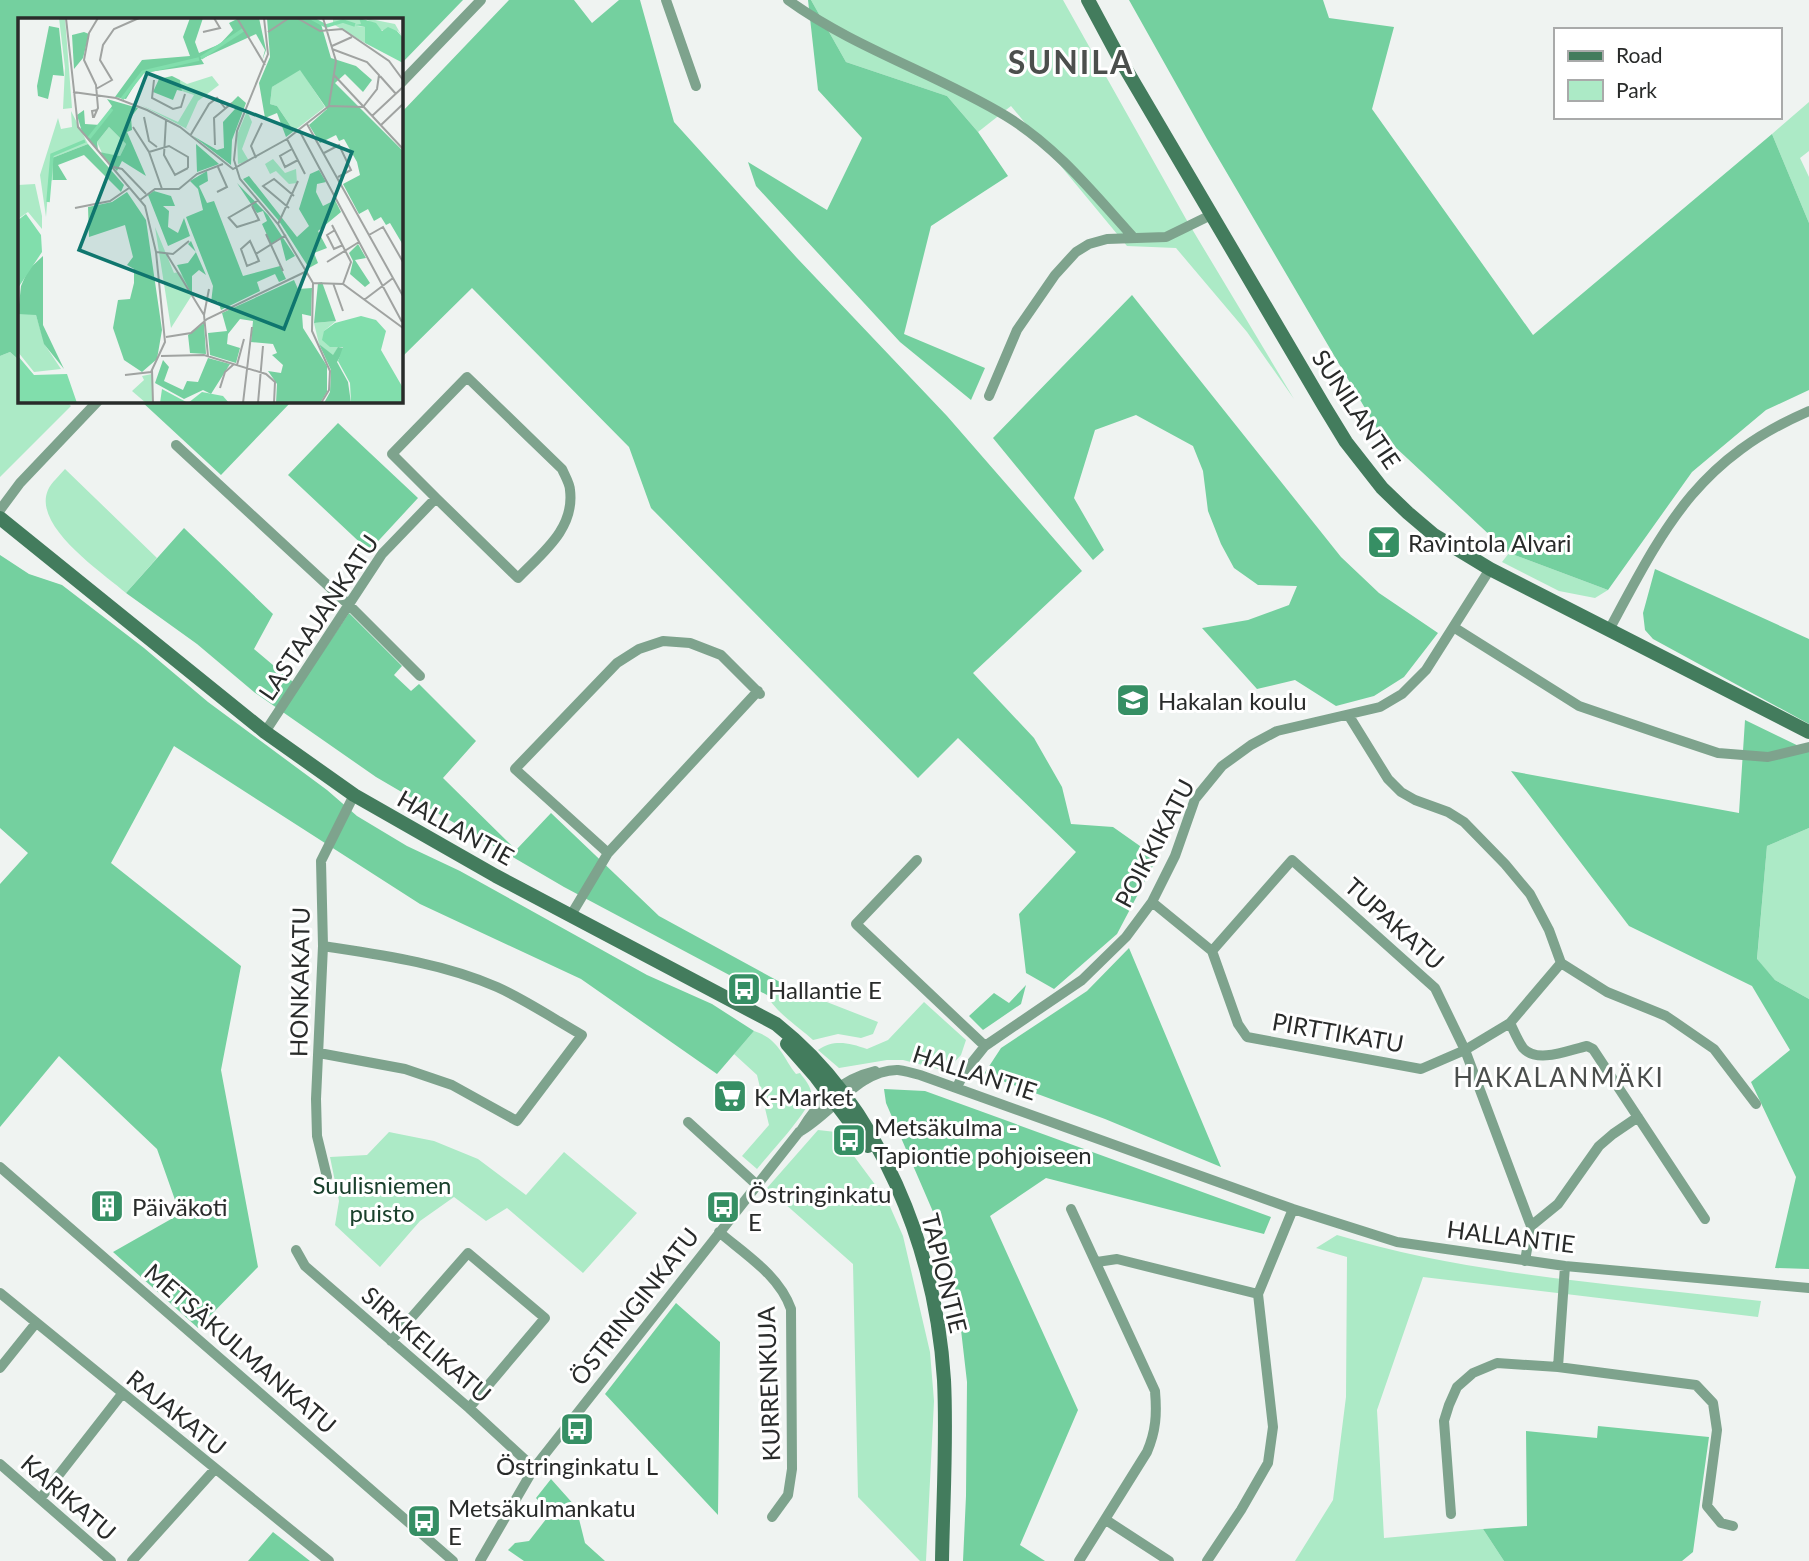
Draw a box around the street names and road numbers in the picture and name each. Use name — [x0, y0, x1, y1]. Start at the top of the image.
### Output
street label: SUNILANTIE — [1307, 344, 1407, 474]
street label: LASTAAJANKATU — [252, 529, 384, 705]
street label: POIKKIKATU — [1108, 774, 1200, 912]
street label: HALLANTIE — [393, 783, 519, 871]
street label: TUPAKATU — [1339, 871, 1451, 975]
street label: HONKAKATU — [283, 907, 315, 1057]
street label: PIRTTIKATU — [1270, 1006, 1406, 1058]
street label: HALLANTIE — [909, 1038, 1041, 1106]
street label: TAPIONTIE — [916, 1210, 974, 1336]
street label: HALLANTIE — [1445, 1214, 1577, 1258]
street label: ÖSTRINGINKATU — [564, 1222, 704, 1390]
street label: METSÄKULMANKATU — [139, 1257, 343, 1439]
street label: SIRKKELIKATU — [356, 1280, 498, 1408]
street label: KURRENKUJA — [751, 1305, 785, 1462]
street label: RAJAKATU — [121, 1363, 233, 1461]
street label: KARIKATU — [16, 1448, 122, 1546]

